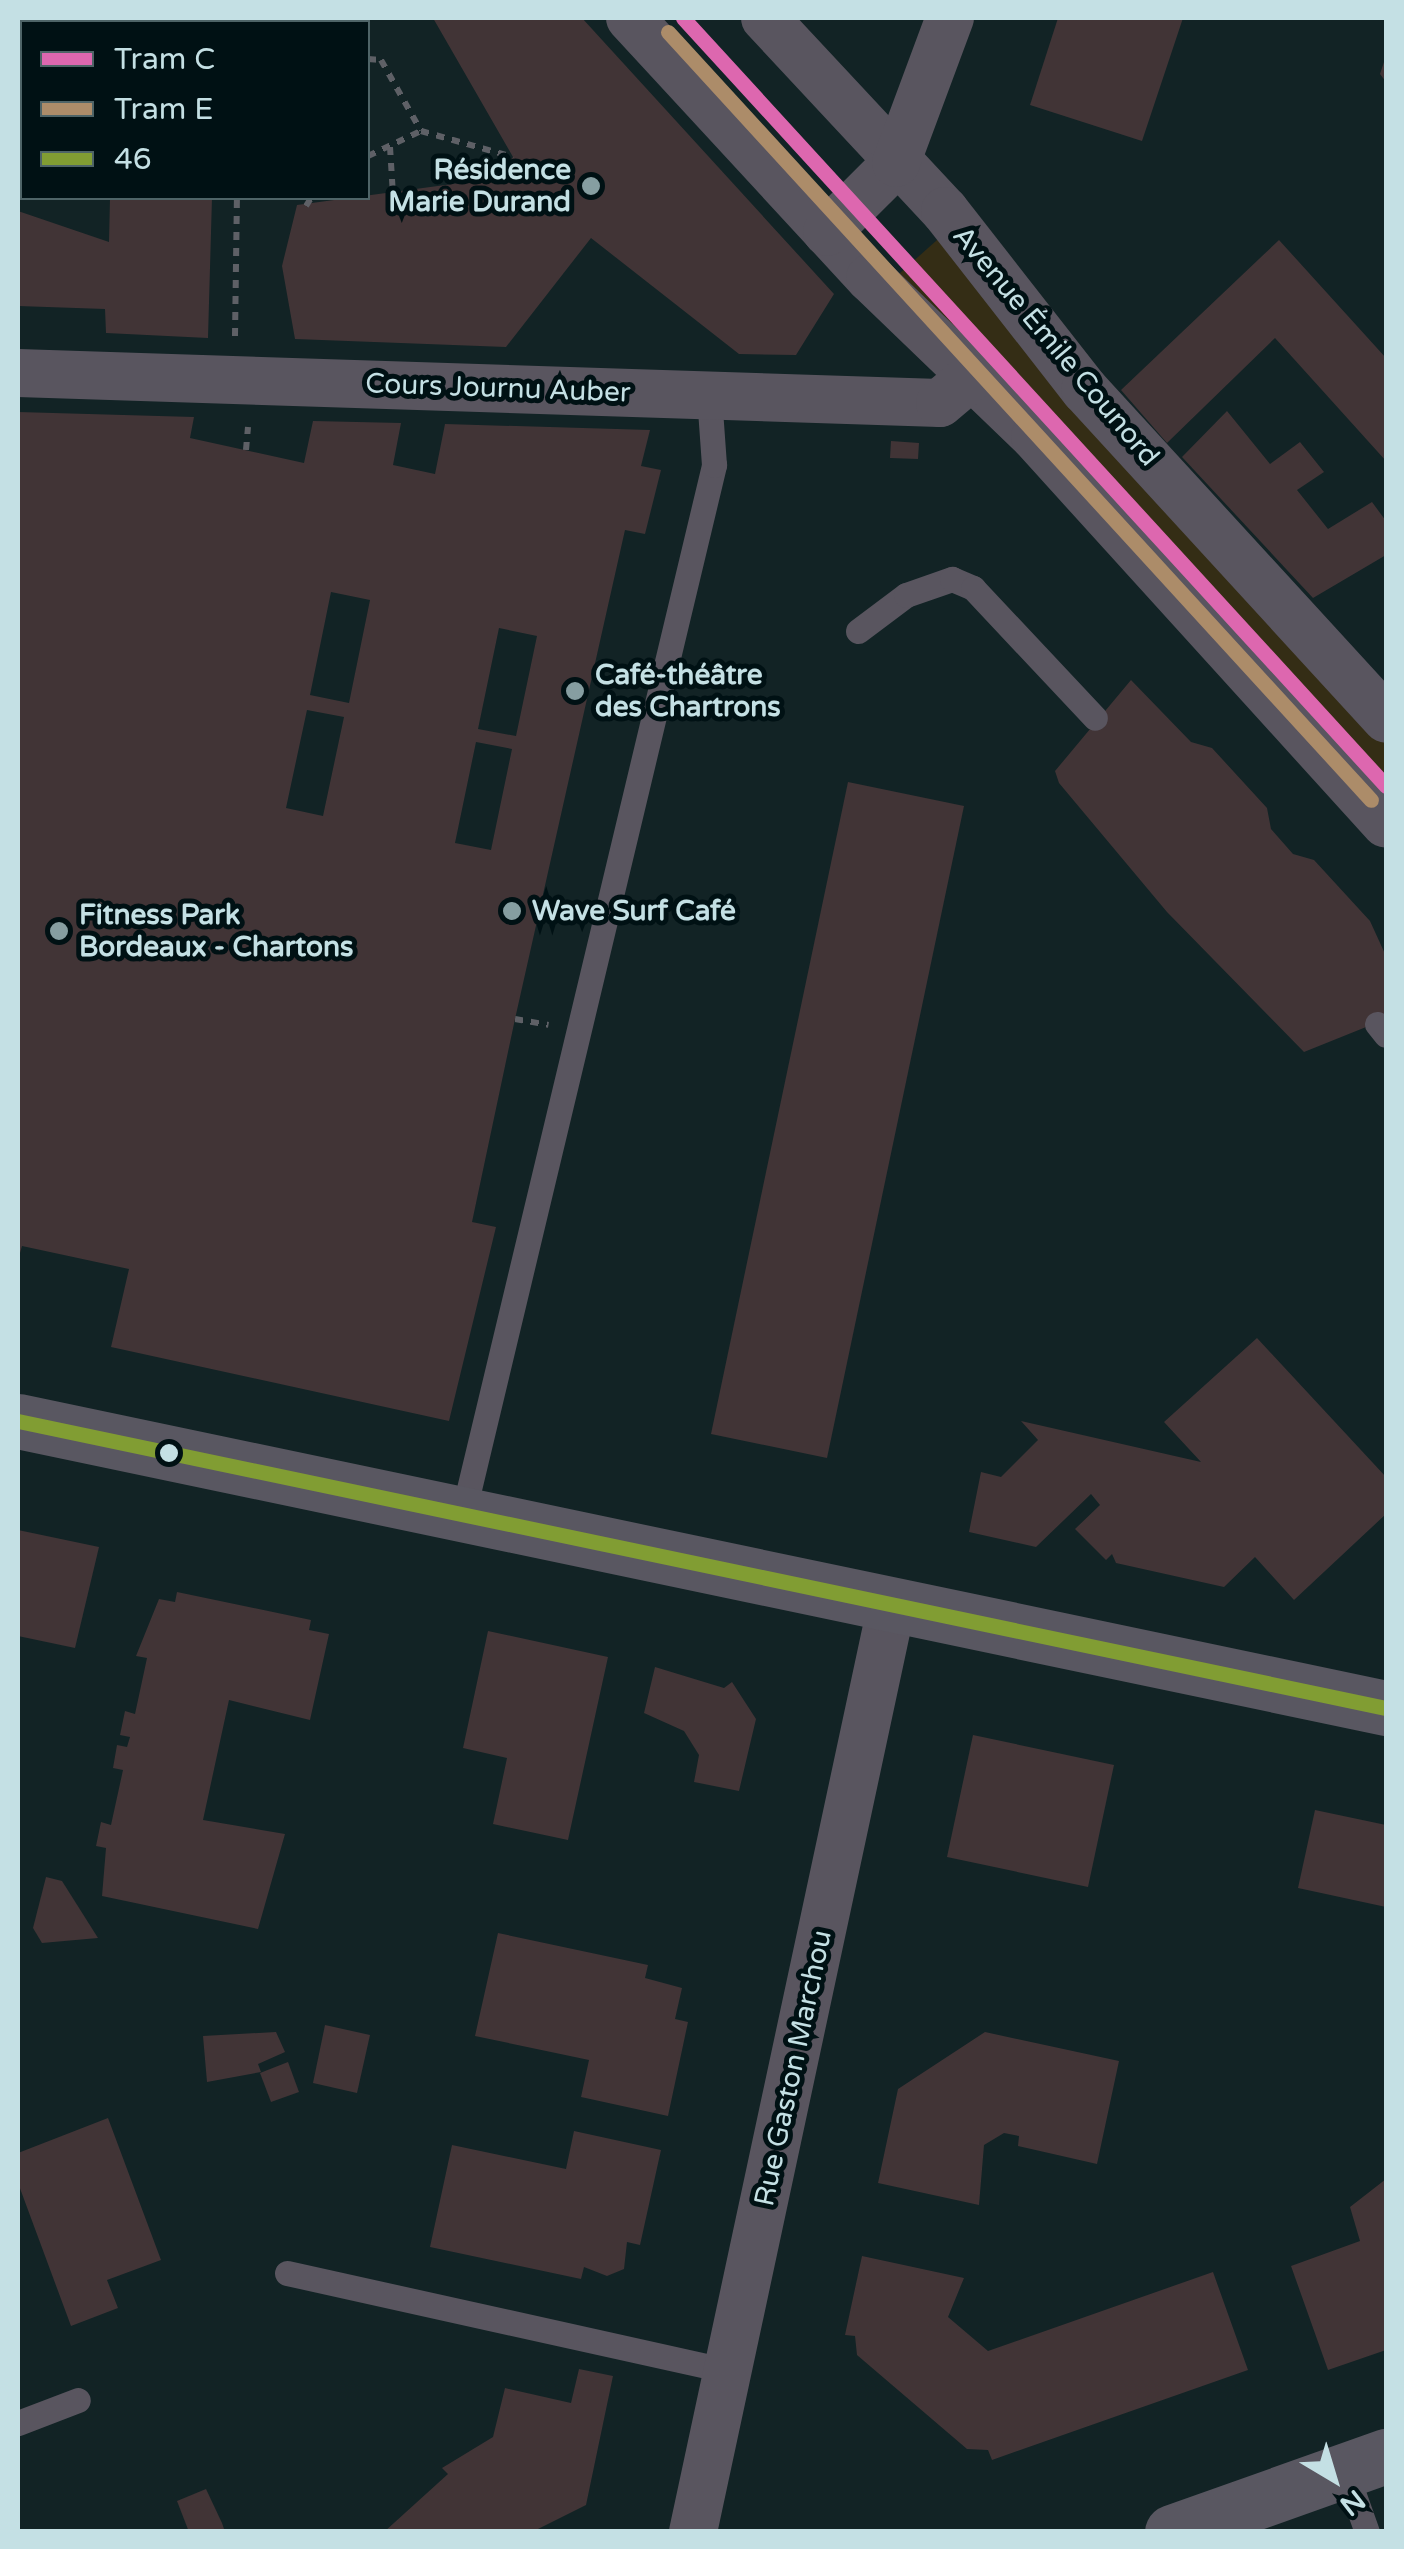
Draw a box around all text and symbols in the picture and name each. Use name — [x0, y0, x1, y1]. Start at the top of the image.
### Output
legend — [20, 20, 370, 200]
text: Tram C — [114, 41, 215, 78]
text: Tram E — [114, 91, 213, 128]
text: 46 — [114, 141, 152, 178]
place label: Résidence Marie Durand — [388, 153, 571, 219]
marker: Résidence Marie Durand — [580, 175, 602, 197]
street label: Avenue Émile Counord — [946, 219, 1166, 473]
street label: Cours Journu Auber — [365, 367, 631, 409]
place label: Café-théâtre des Chartrons — [595, 658, 781, 724]
marker: Café-théâtre des Chartrons — [564, 680, 586, 702]
place label: Wave Surf Café — [532, 894, 736, 928]
place label: Fitness Park Bordeaux - Chartons — [79, 898, 354, 964]
marker: Wave Surf Café — [501, 900, 523, 922]
marker: Fitness Park Bordeaux - Chartons — [48, 920, 70, 942]
unlabelled marker — [159, 1443, 179, 1463]
street label: Rue Gaston Marchou — [747, 1927, 839, 2209]
north arrow — [1284, 2429, 1384, 2529]
text: N — [1333, 2482, 1372, 2523]

